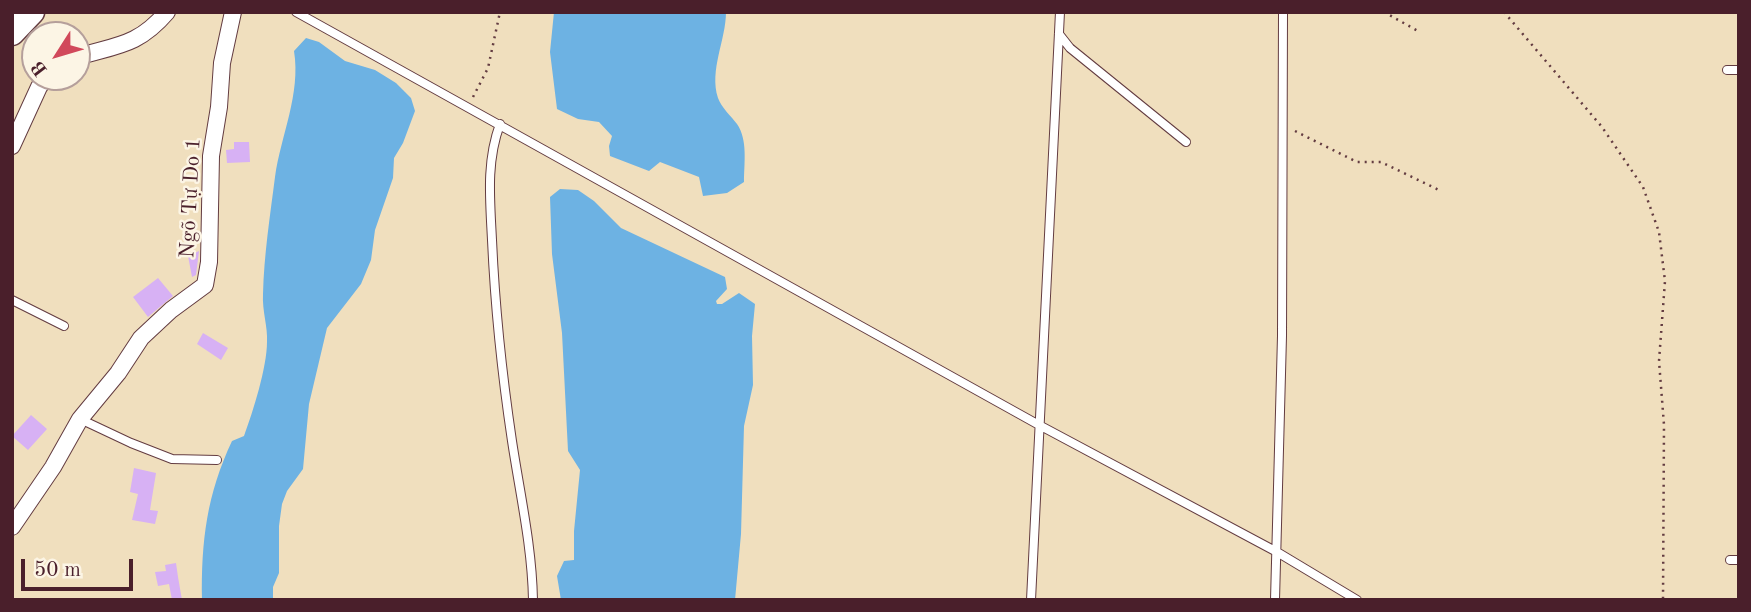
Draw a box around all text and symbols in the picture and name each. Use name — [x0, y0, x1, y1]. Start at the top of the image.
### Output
north arrow — [21, 21, 91, 91]
text: B — [29, 57, 52, 79]
street label: Ngõ Tự Do 1 — [175, 137, 207, 259]
scale bar — [24, 546, 136, 590]
text: 50 m — [34, 560, 81, 581]

